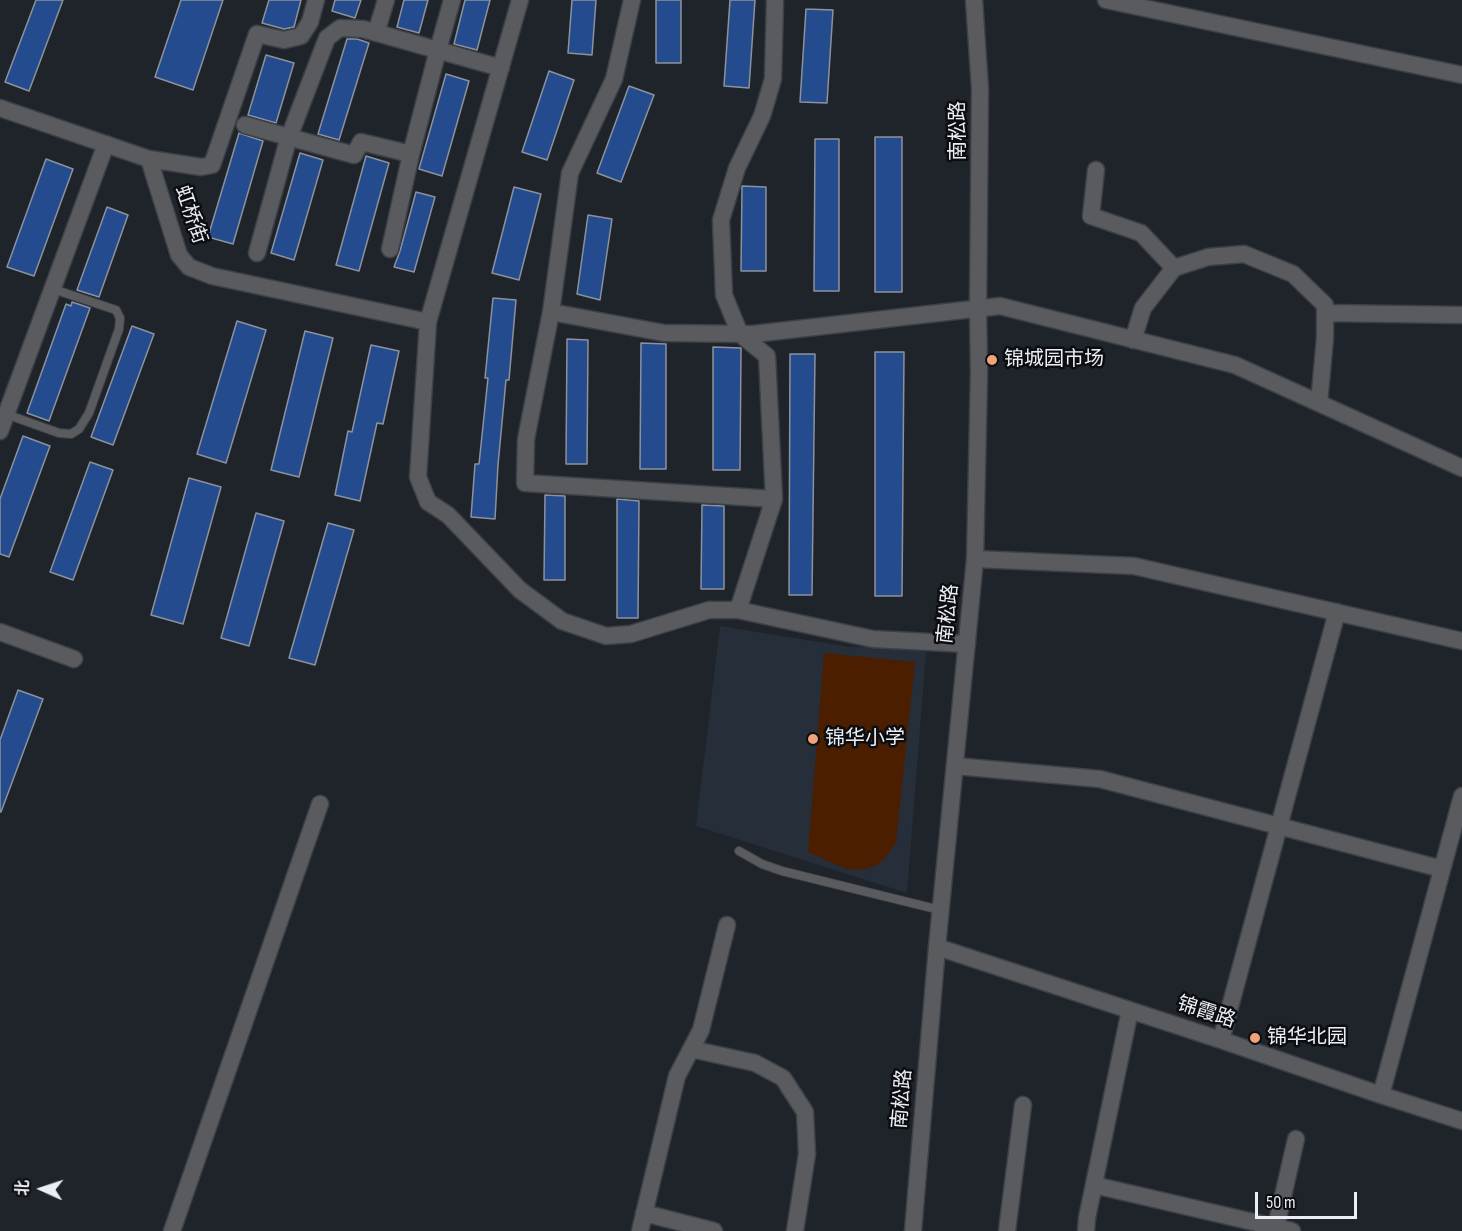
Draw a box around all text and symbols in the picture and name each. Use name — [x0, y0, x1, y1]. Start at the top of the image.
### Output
street label: 南松路 — [947, 101, 971, 161]
street label: 虹桥街 — [169, 183, 211, 247]
place label: 锦城园市场 — [1004, 348, 1104, 372]
marker: 锦城园市场 — [985, 353, 999, 367]
street label: 南松路 — [934, 583, 964, 645]
place label: 锦华小学 — [825, 727, 905, 751]
marker: 锦华小学 — [806, 732, 820, 746]
street label: 锦霞路 — [1174, 992, 1238, 1034]
place label: 锦华北园 — [1267, 1026, 1347, 1050]
marker: 锦华北园 — [1248, 1031, 1262, 1045]
street label: 南松路 — [888, 1068, 918, 1130]
north arrow — [12, 1159, 72, 1219]
text: 北 — [14, 1180, 33, 1197]
scale bar — [1258, 1180, 1360, 1218]
text: 50 m — [1266, 1192, 1296, 1213]

